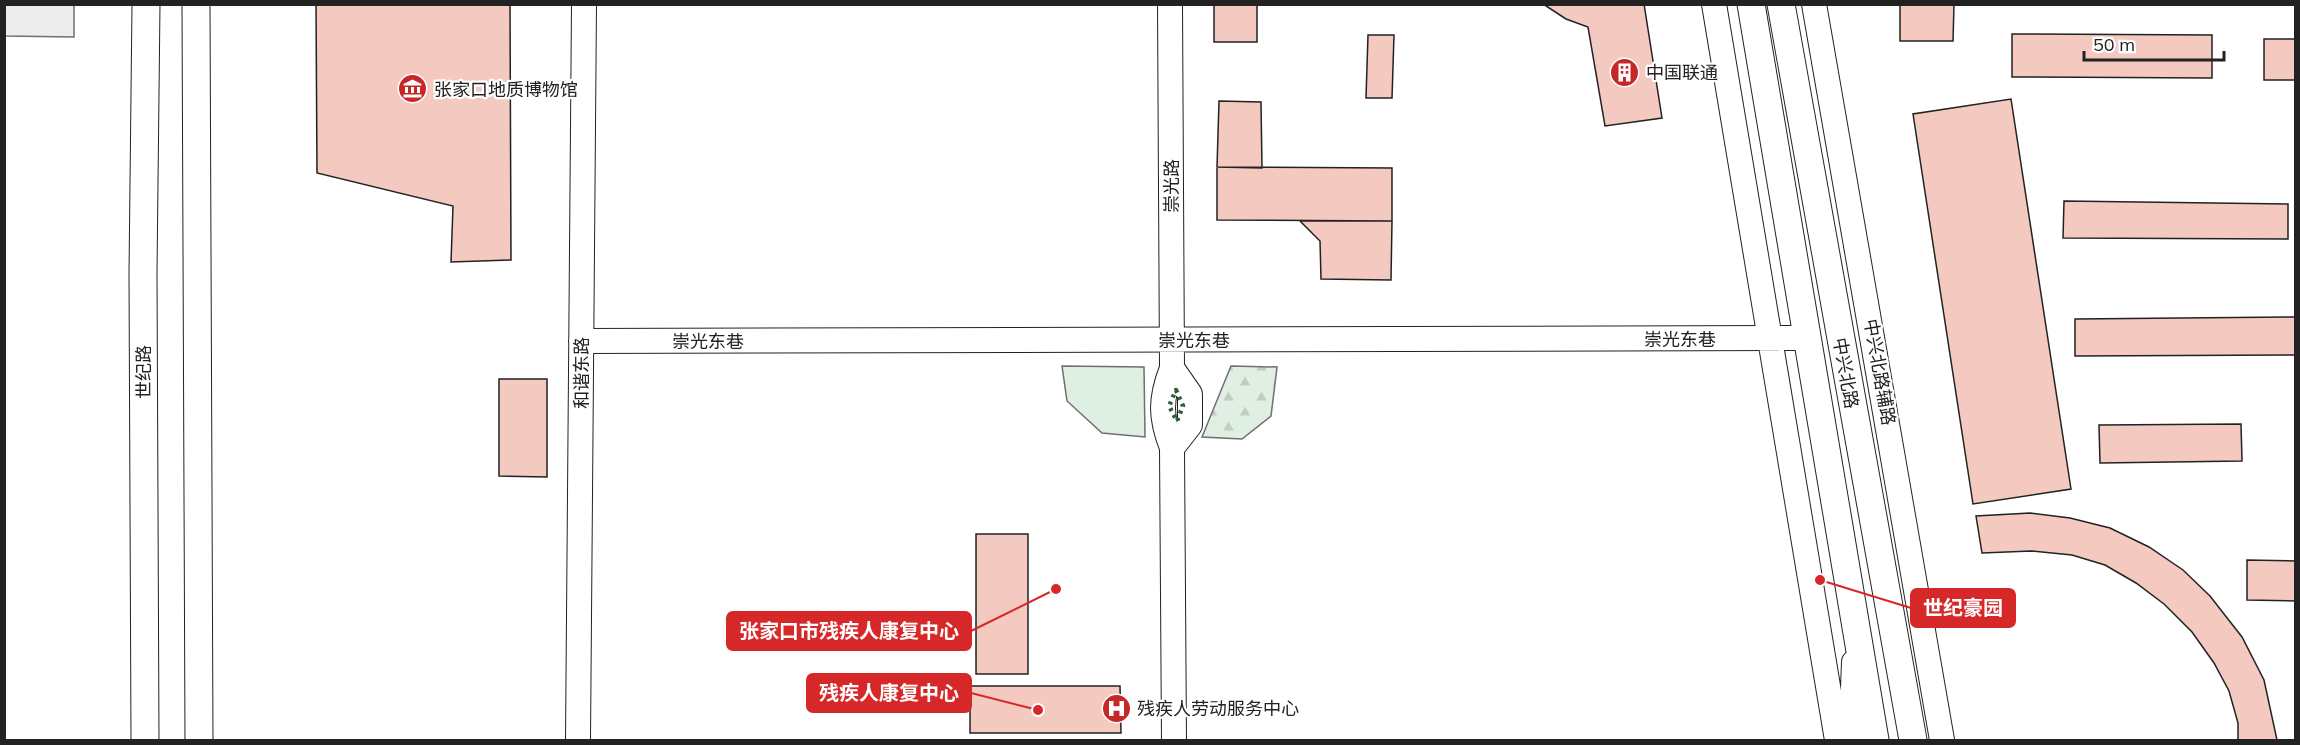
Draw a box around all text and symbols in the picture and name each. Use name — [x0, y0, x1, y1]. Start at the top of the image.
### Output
scale bar — [2084, 24, 2224, 62]
text: 50 m — [2093, 33, 2135, 56]
building icon: 中国联通 — [1609, 56, 1641, 88]
place label: 中国联通 — [1646, 61, 1718, 84]
museum icon: 张家口地质博物馆 — [397, 73, 429, 105]
place label: 张家口地质博物馆 — [434, 78, 578, 101]
street label: 崇光路 — [1160, 159, 1183, 213]
street label: 中兴北路辅路 — [1859, 317, 1901, 427]
street label: 崇光东巷 — [1644, 328, 1716, 351]
street label: 崇光东巷 — [1158, 329, 1230, 352]
street label: 崇光东巷 — [672, 330, 744, 353]
street label: 中兴北路 — [1828, 336, 1864, 410]
street label: 和谐东路 — [570, 337, 593, 409]
street label: 世纪路 — [132, 345, 155, 399]
callout: 世纪豪园 — [1911, 589, 2015, 627]
text: 世纪豪园 — [1923, 595, 2003, 620]
callout: 张家口市残疾人康复中心 — [727, 612, 971, 650]
text: 张家口市残疾人康复中心 — [739, 618, 959, 643]
callout: 残疾人康复中心 — [807, 674, 971, 712]
text: 残疾人康复中心 — [819, 680, 959, 705]
hospital icon: 残疾人劳动服务中心 — [1100, 692, 1132, 724]
place label: 残疾人劳动服务中心 — [1137, 697, 1299, 720]

